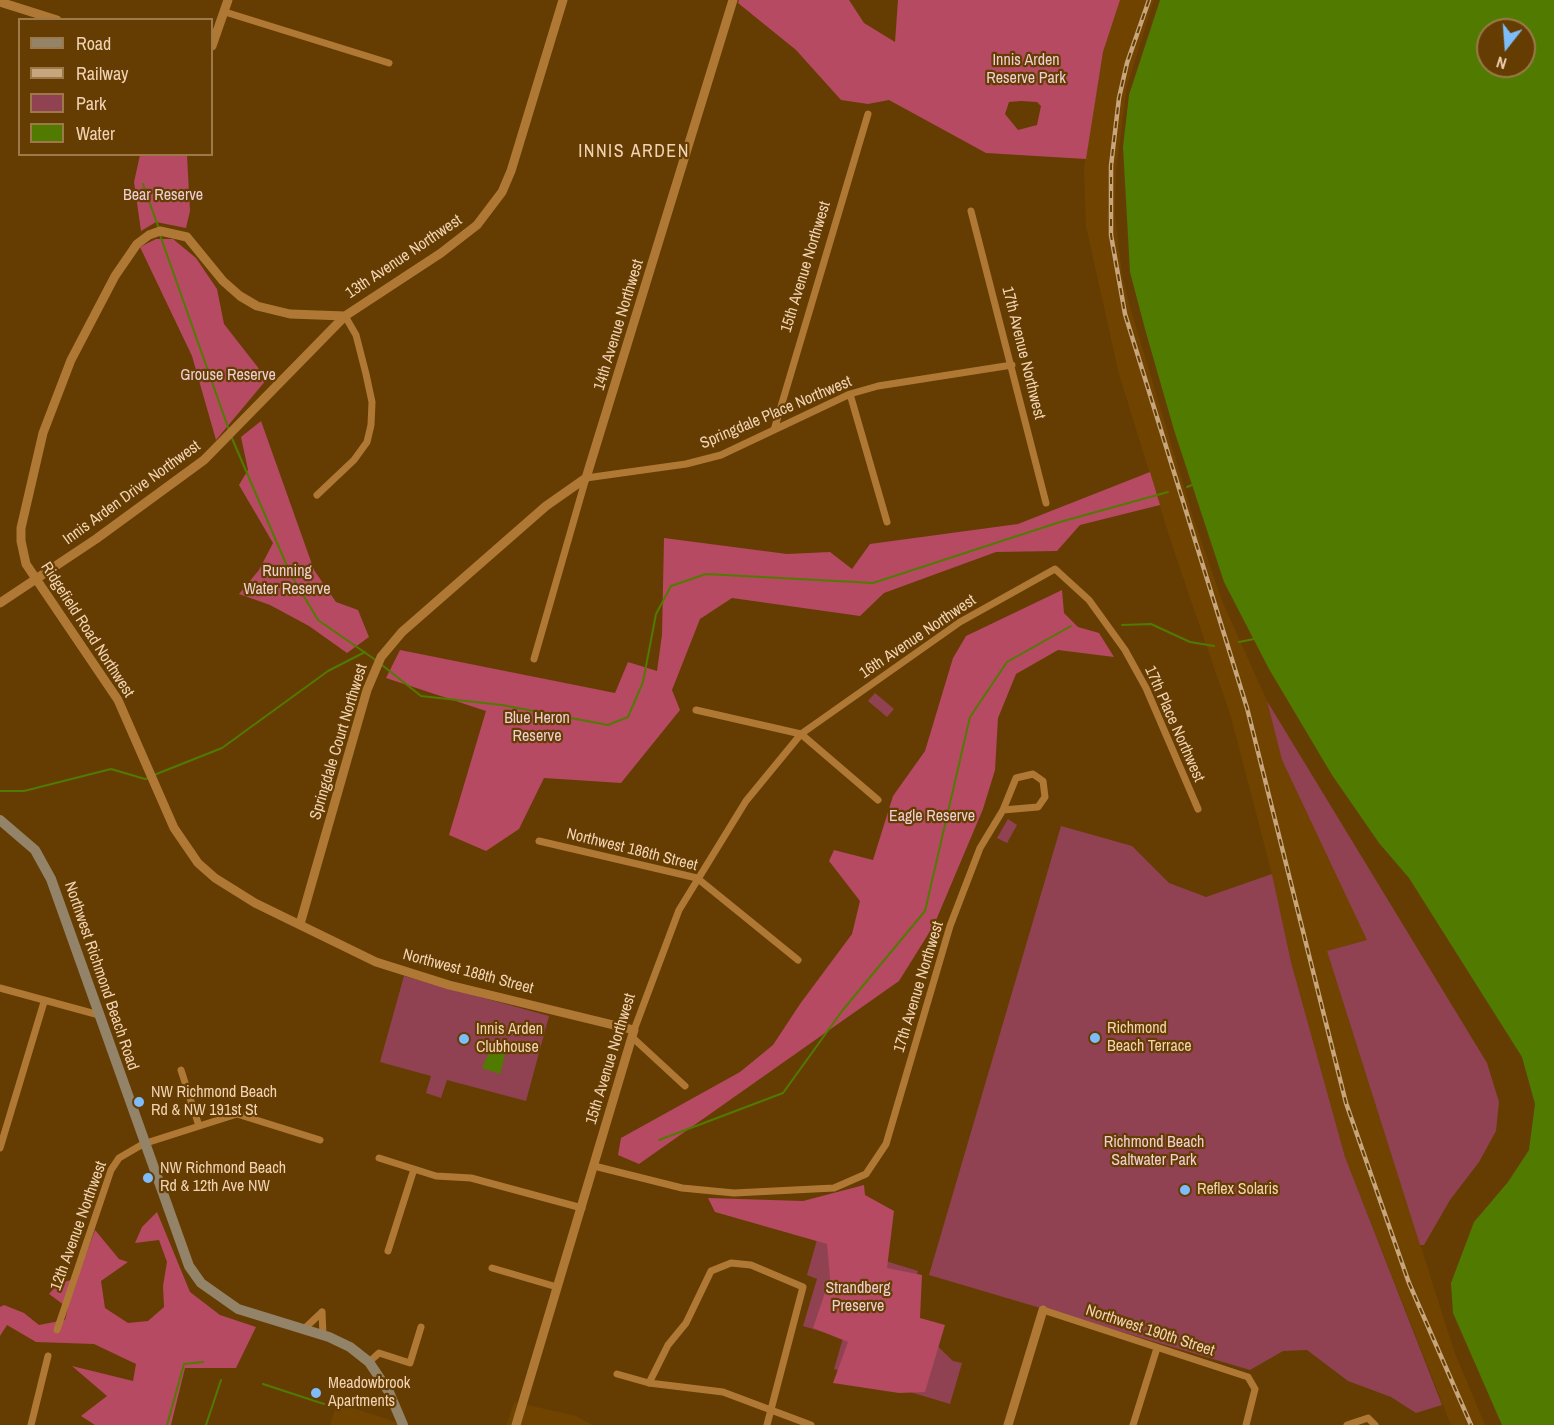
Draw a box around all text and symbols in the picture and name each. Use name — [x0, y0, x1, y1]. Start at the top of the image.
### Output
legend — [18, 18, 213, 156]
north arrow — [1476, 18, 1536, 78]
text: Road — [76, 31, 111, 56]
park label: Innis Arden Reserve Park — [986, 51, 1066, 89]
text: N — [1494, 51, 1509, 75]
text: Railway — [76, 61, 129, 86]
text: Park — [76, 91, 106, 116]
text: Water — [76, 121, 115, 146]
district label: INNIS ARDEN — [578, 141, 690, 163]
park label: Bear Reserve — [123, 186, 203, 206]
street label: 15th Avenue Northwest — [777, 199, 835, 335]
street label: 13th Avenue Northwest — [342, 211, 466, 303]
street label: 14th Avenue Northwest — [590, 257, 648, 393]
street label: 17th Avenue Northwest — [997, 285, 1049, 421]
park label: Grouse Reserve — [180, 366, 276, 386]
street label: Springdale Place Northwest — [697, 372, 855, 454]
street label: Innis Arden Drive Northwest — [60, 437, 204, 549]
street label: Ridgefield Road Northwest — [36, 559, 138, 701]
park label: Running Water Reserve — [243, 562, 331, 600]
street label: 16th Avenue Northwest — [856, 591, 980, 683]
street label: Springdale Court Northwest — [306, 662, 372, 822]
street label: 17th Place Northwest — [1140, 663, 1208, 785]
park label: Blue Heron Reserve — [504, 709, 570, 747]
park label: Eagle Reserve — [889, 807, 975, 827]
street label: Northwest 186th Street — [565, 824, 699, 876]
street label: Northwest Richmond Beach Road — [60, 879, 142, 1073]
street label: 17th Avenue Northwest — [890, 919, 948, 1055]
street label: Northwest 188th Street — [401, 945, 535, 999]
street label: 15th Avenue Northwest — [582, 991, 640, 1127]
place label: Richmond Beach Terrace — [1107, 1019, 1192, 1057]
place label: Innis Arden Clubhouse — [476, 1020, 543, 1058]
marker: Richmond Beach Terrace — [1088, 1031, 1102, 1045]
marker: Innis Arden Clubhouse — [457, 1032, 471, 1046]
place label: NW Richmond Beach Rd & NW 191st St — [151, 1083, 277, 1121]
marker: NW Richmond Beach Rd & NW 191st St — [132, 1095, 146, 1109]
park label: Richmond Beach Saltwater Park — [1104, 1133, 1204, 1171]
street label: 12th Avenue Northwest — [47, 1159, 111, 1293]
place label: NW Richmond Beach Rd & 12th Ave NW — [160, 1159, 286, 1197]
marker: NW Richmond Beach Rd & 12th Ave NW — [141, 1171, 155, 1185]
place label: Reflex Solaris — [1197, 1180, 1279, 1200]
marker: Reflex Solaris — [1178, 1183, 1192, 1197]
park label: Strandberg Preserve — [826, 1279, 890, 1317]
street label: Northwest 190th Street — [1083, 1301, 1217, 1361]
place label: Meadowbrook Apartments — [328, 1374, 410, 1412]
marker: Meadowbrook Apartments — [309, 1386, 323, 1400]

